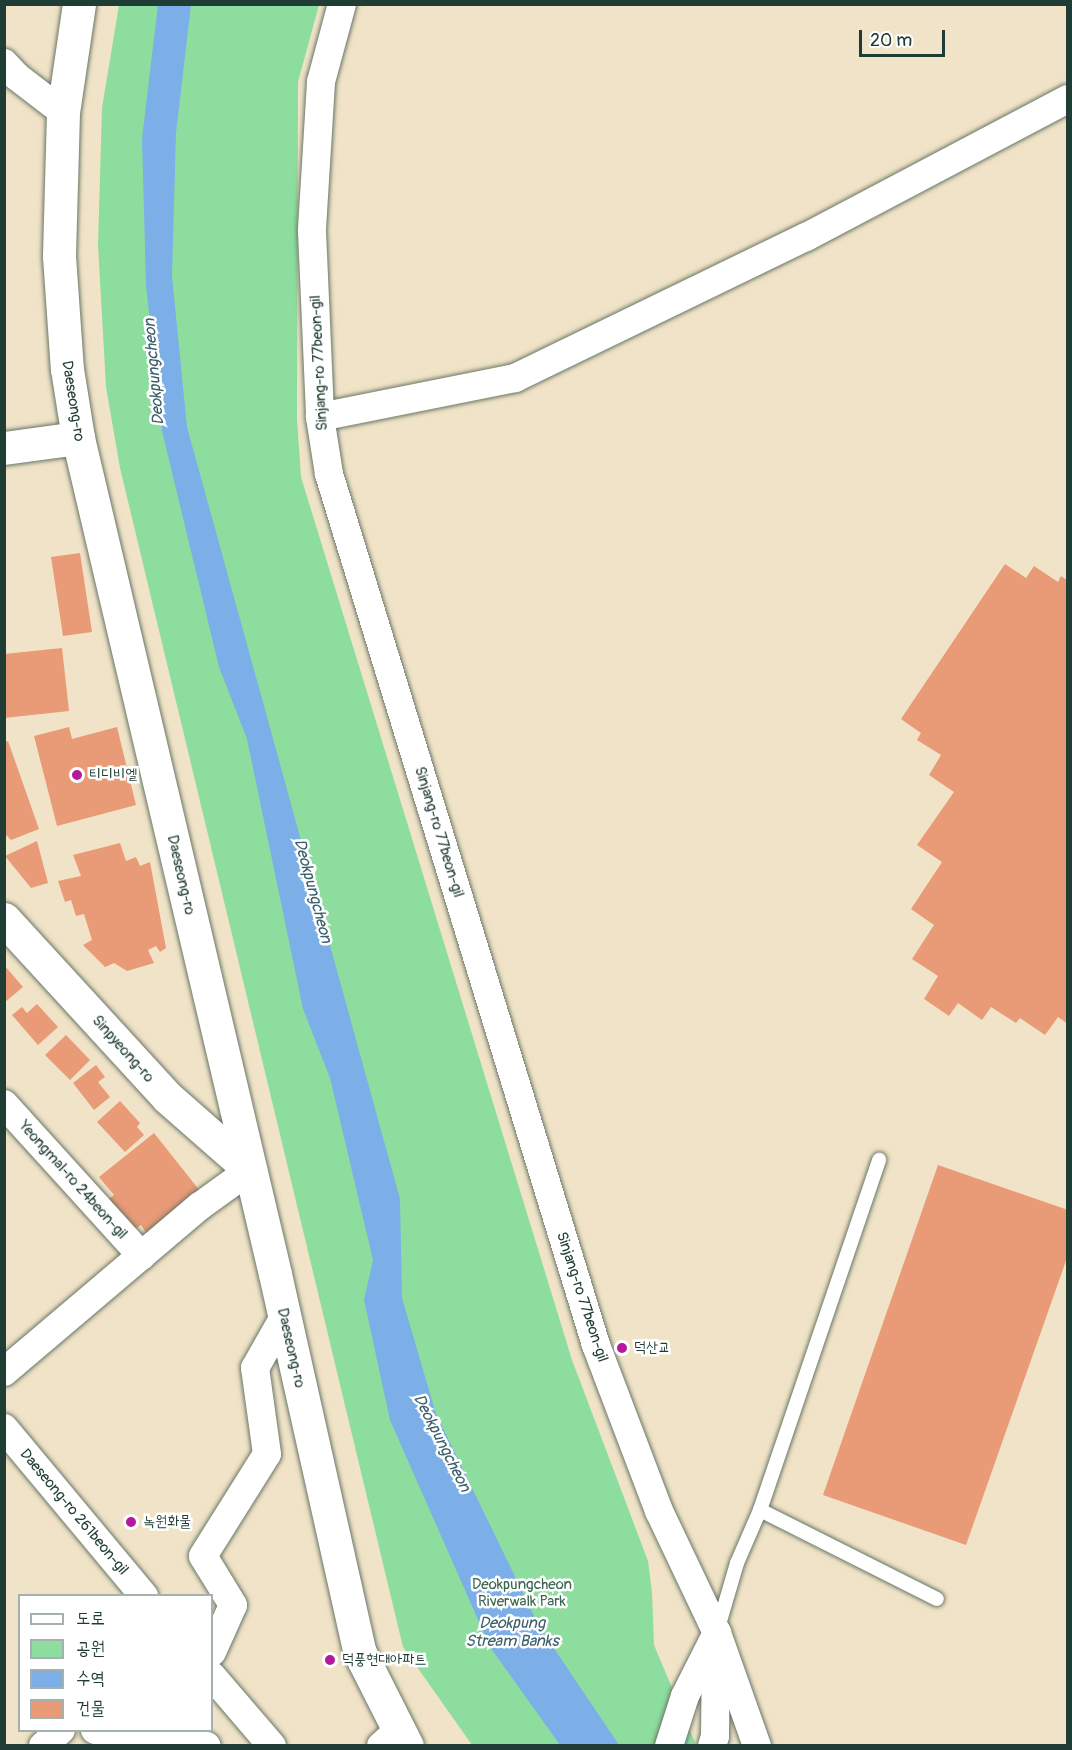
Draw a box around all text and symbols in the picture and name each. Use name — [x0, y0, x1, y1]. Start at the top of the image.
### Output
scale bar — [862, 18, 948, 56]
text: 20 m — [870, 29, 912, 52]
street label: Sinjang-ro 77beon-gil — [306, 295, 332, 431]
water label: Deokpungcheon — [140, 318, 168, 426]
street label: Daeseong-ro — [58, 359, 88, 443]
street label: Sinjang-ro 77beon-gil — [411, 764, 467, 900]
place label: 티디비엘 — [89, 766, 137, 784]
marker: 티디비엘 — [70, 768, 84, 782]
street label: Daeseong-ro — [163, 833, 199, 917]
water label: Deokpungcheon — [290, 837, 336, 945]
street label: Sinpyeong-ro — [88, 1012, 158, 1086]
street label: Yeongmal-ro 24beon-gil — [15, 1117, 131, 1243]
street label: Sinjang-ro 77beon-gil — [552, 1230, 612, 1364]
street label: Daeseong-ro — [273, 1306, 309, 1390]
place label: 덕산교 — [634, 1339, 670, 1357]
marker: 덕산교 — [615, 1341, 629, 1355]
water label: Deokpungcheon — [409, 1391, 475, 1495]
street label: Daeseong-ro 261beon-gil — [16, 1445, 132, 1579]
place label: 녹원화물 — [143, 1513, 191, 1531]
marker: 녹원화물 — [124, 1515, 138, 1529]
park label: Deokpungcheon Riverwalk Park — [472, 1575, 572, 1610]
legend — [18, 1594, 213, 1732]
text: 도로 — [76, 1607, 105, 1630]
water label: Deokpung Stream Banks — [465, 1613, 559, 1651]
text: 공원 — [76, 1637, 105, 1660]
place label: 덕풍현대아파트 — [342, 1651, 426, 1669]
marker: 덕풍현대아파트 — [323, 1653, 337, 1667]
text: 수역 — [76, 1667, 105, 1690]
text: 건물 — [76, 1697, 105, 1720]

